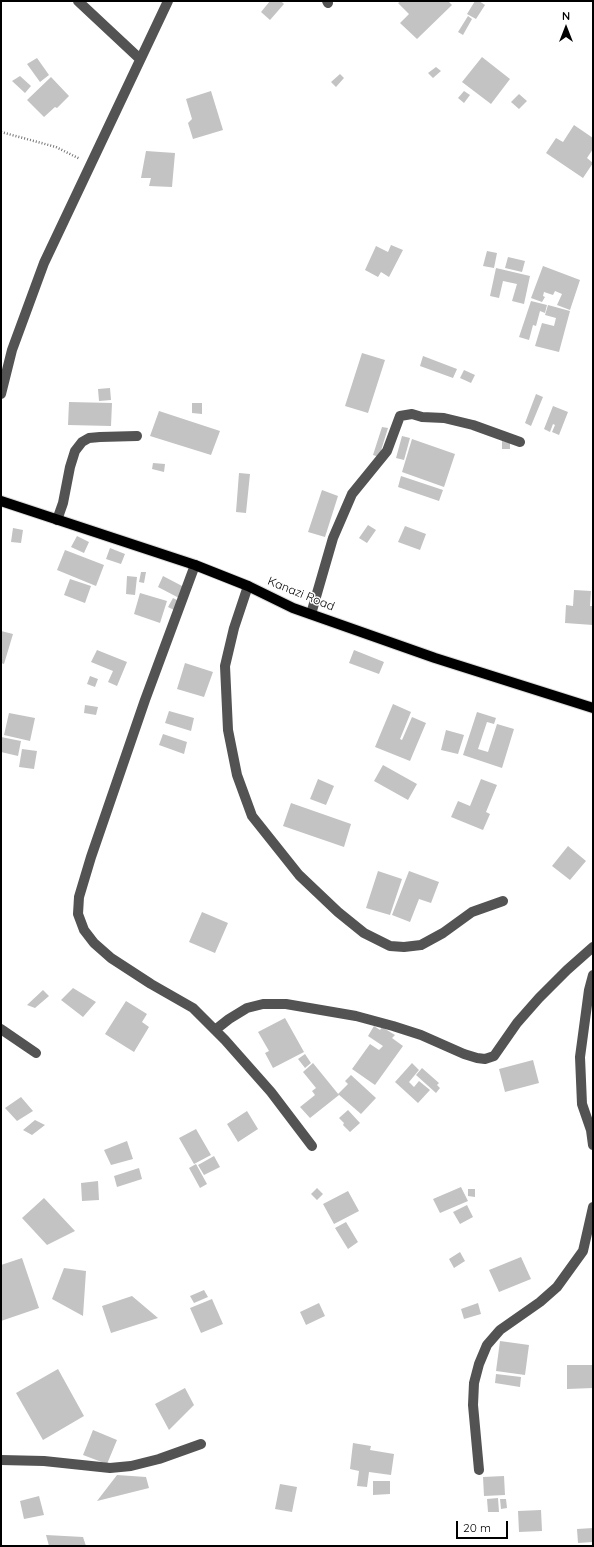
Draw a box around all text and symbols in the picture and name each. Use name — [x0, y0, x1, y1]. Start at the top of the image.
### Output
north arrow — [546, 8, 586, 48]
text: N — [562, 9, 570, 23]
street label: Kanazi Road — [265, 574, 337, 614]
scale bar — [458, 1513, 510, 1539]
text: 20 m — [463, 1520, 491, 1535]

